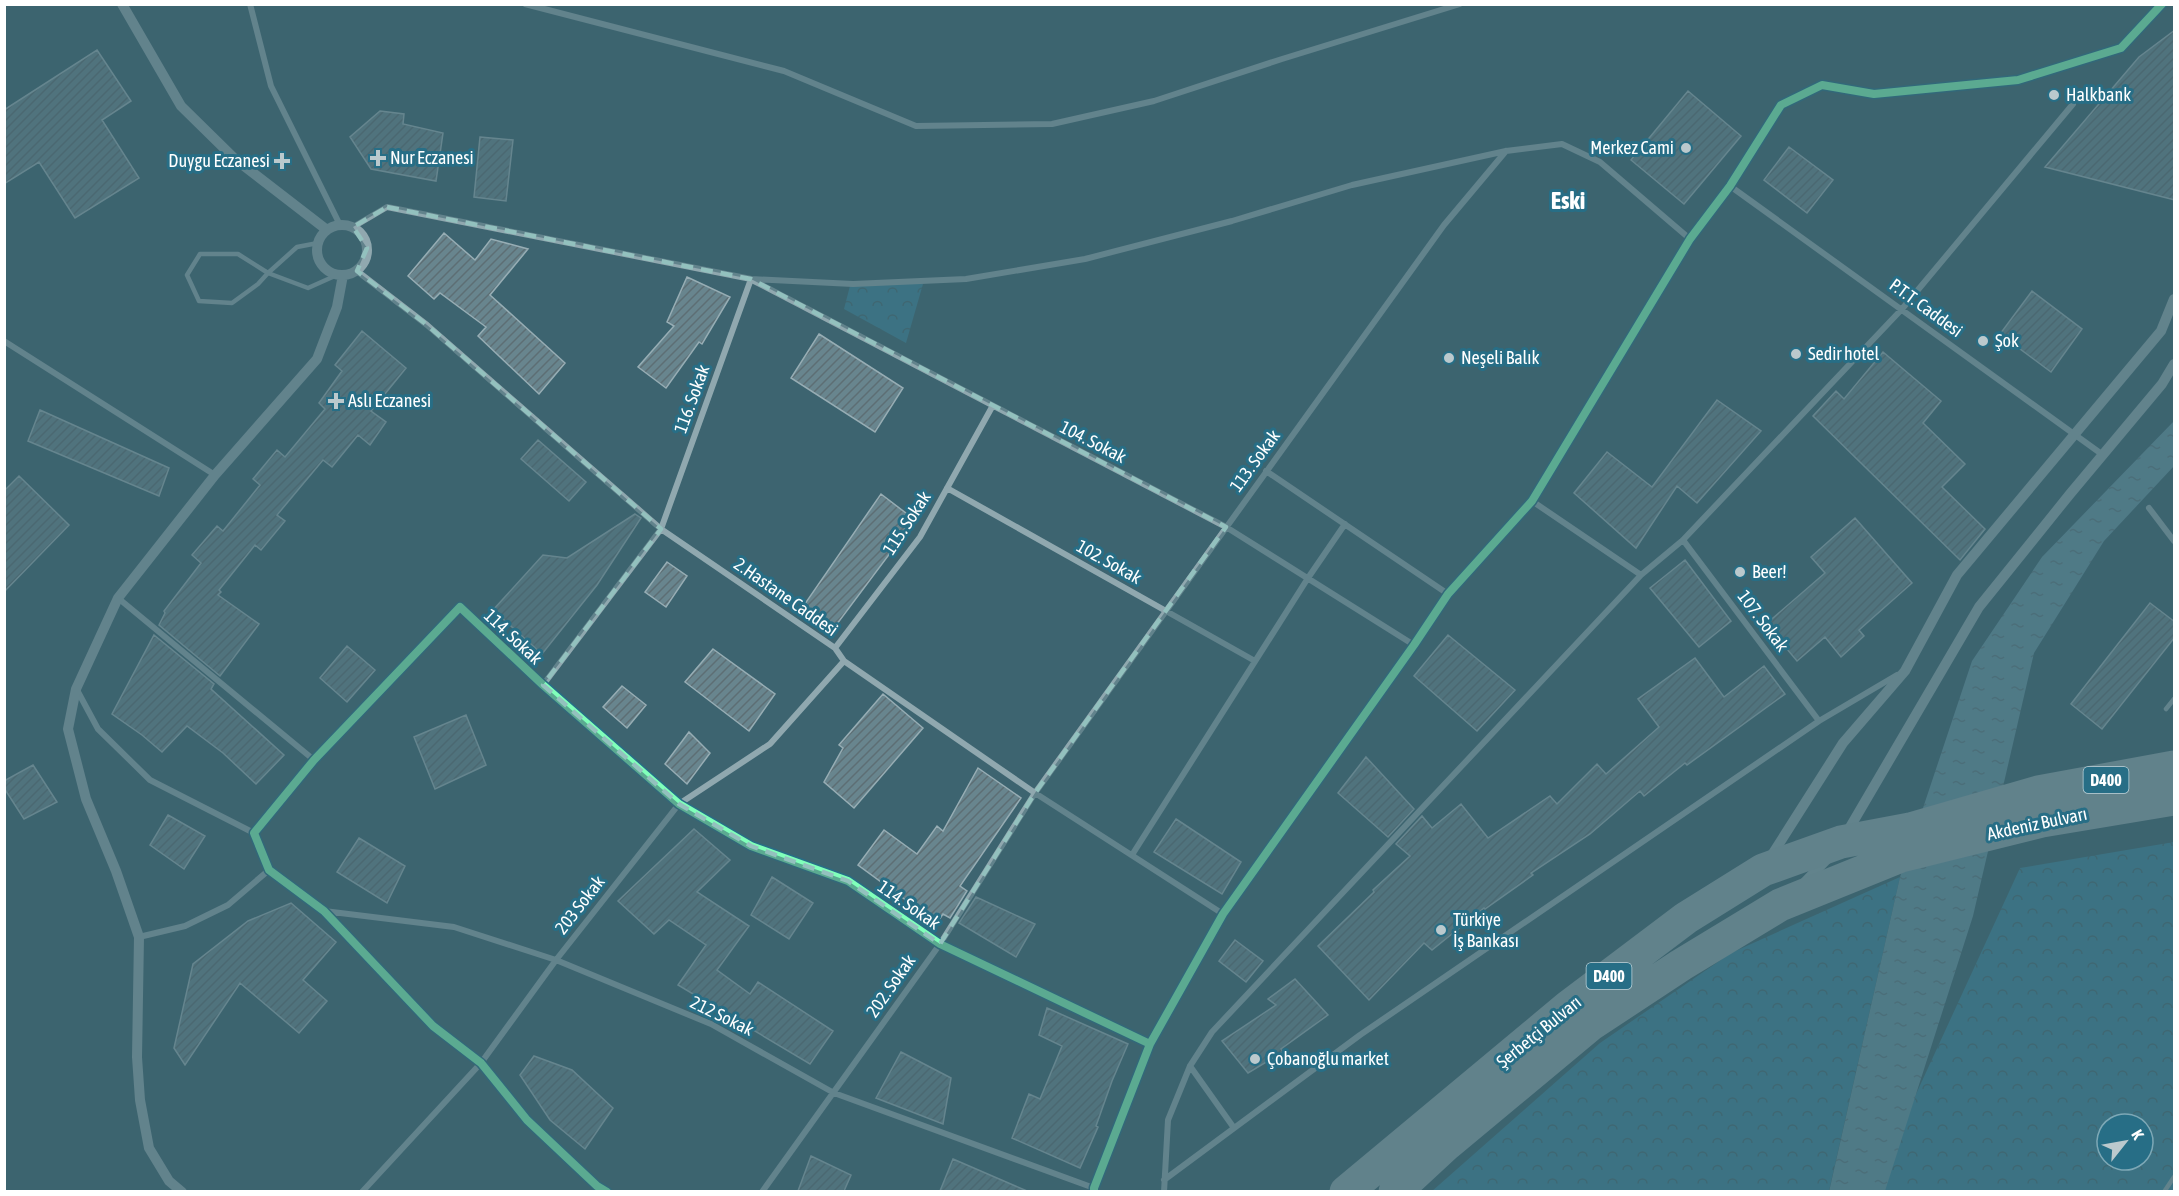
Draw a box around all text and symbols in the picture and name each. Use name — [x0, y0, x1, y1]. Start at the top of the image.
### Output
place label: Halkbank — [2066, 84, 2131, 105]
marker: Halkbank — [2047, 88, 2061, 102]
place label: Merkez Cami — [1590, 137, 1674, 158]
marker: Merkez Cami — [1679, 141, 1693, 155]
place label: Nur Eczanesi — [390, 147, 474, 168]
place label: Duygu Eczanesi — [168, 150, 270, 171]
marker: Nur Eczanesi — [371, 151, 385, 165]
marker: Duygu Eczanesi — [275, 154, 289, 168]
district label: Eski — [1551, 187, 1585, 214]
street label: P.T.T. Caddesi — [1886, 274, 1967, 341]
place label: Şok — [1995, 330, 2019, 351]
marker: Şok — [1976, 334, 1990, 348]
place label: Sedir hotel — [1808, 343, 1879, 364]
place label: Neşeli Balık — [1461, 347, 1540, 368]
marker: Sedir hotel — [1789, 347, 1803, 361]
marker: Neşeli Balık — [1442, 351, 1456, 365]
street label: 116. Sokak — [669, 362, 714, 436]
place label: Aslı Eczanesi — [348, 390, 431, 411]
marker: Aslı Eczanesi — [329, 394, 343, 408]
street label: 104. Sokak — [1057, 416, 1130, 467]
street label: 113. Sokak — [1225, 426, 1284, 496]
street label: 115. Sokak — [878, 487, 935, 558]
street label: 102. Sokak — [1073, 535, 1146, 588]
street label: 2.Hastane Caddesi — [730, 553, 842, 640]
place label: Beer! — [1752, 561, 1787, 582]
marker: Beer! — [1733, 565, 1747, 579]
street label: 107. Sokak — [1734, 586, 1793, 656]
street label: 114. Sokak — [480, 605, 547, 669]
road number: D400 — [2084, 767, 2128, 793]
street label: Akdeniz Bulvarı — [1985, 803, 2089, 844]
street label: 203 Sokak — [550, 871, 609, 938]
street label: 114. Sokak — [874, 876, 945, 934]
place label: Türkiye İş Bankası — [1453, 909, 1519, 951]
marker: Türkiye İş Bankası — [1434, 923, 1448, 937]
street label: 202. Sokak — [862, 950, 920, 1021]
road number: D400 — [1586, 963, 1632, 989]
street label: 212 Sokak — [687, 991, 757, 1040]
street label: Şerbetçi Bulvarı — [1492, 991, 1585, 1072]
place label: Çobanoğlu market — [1267, 1048, 1389, 1069]
marker: Çobanoğlu market — [1248, 1052, 1262, 1066]
north arrow — [2095, 1112, 2155, 1172]
text: K — [2128, 1126, 2148, 1142]

